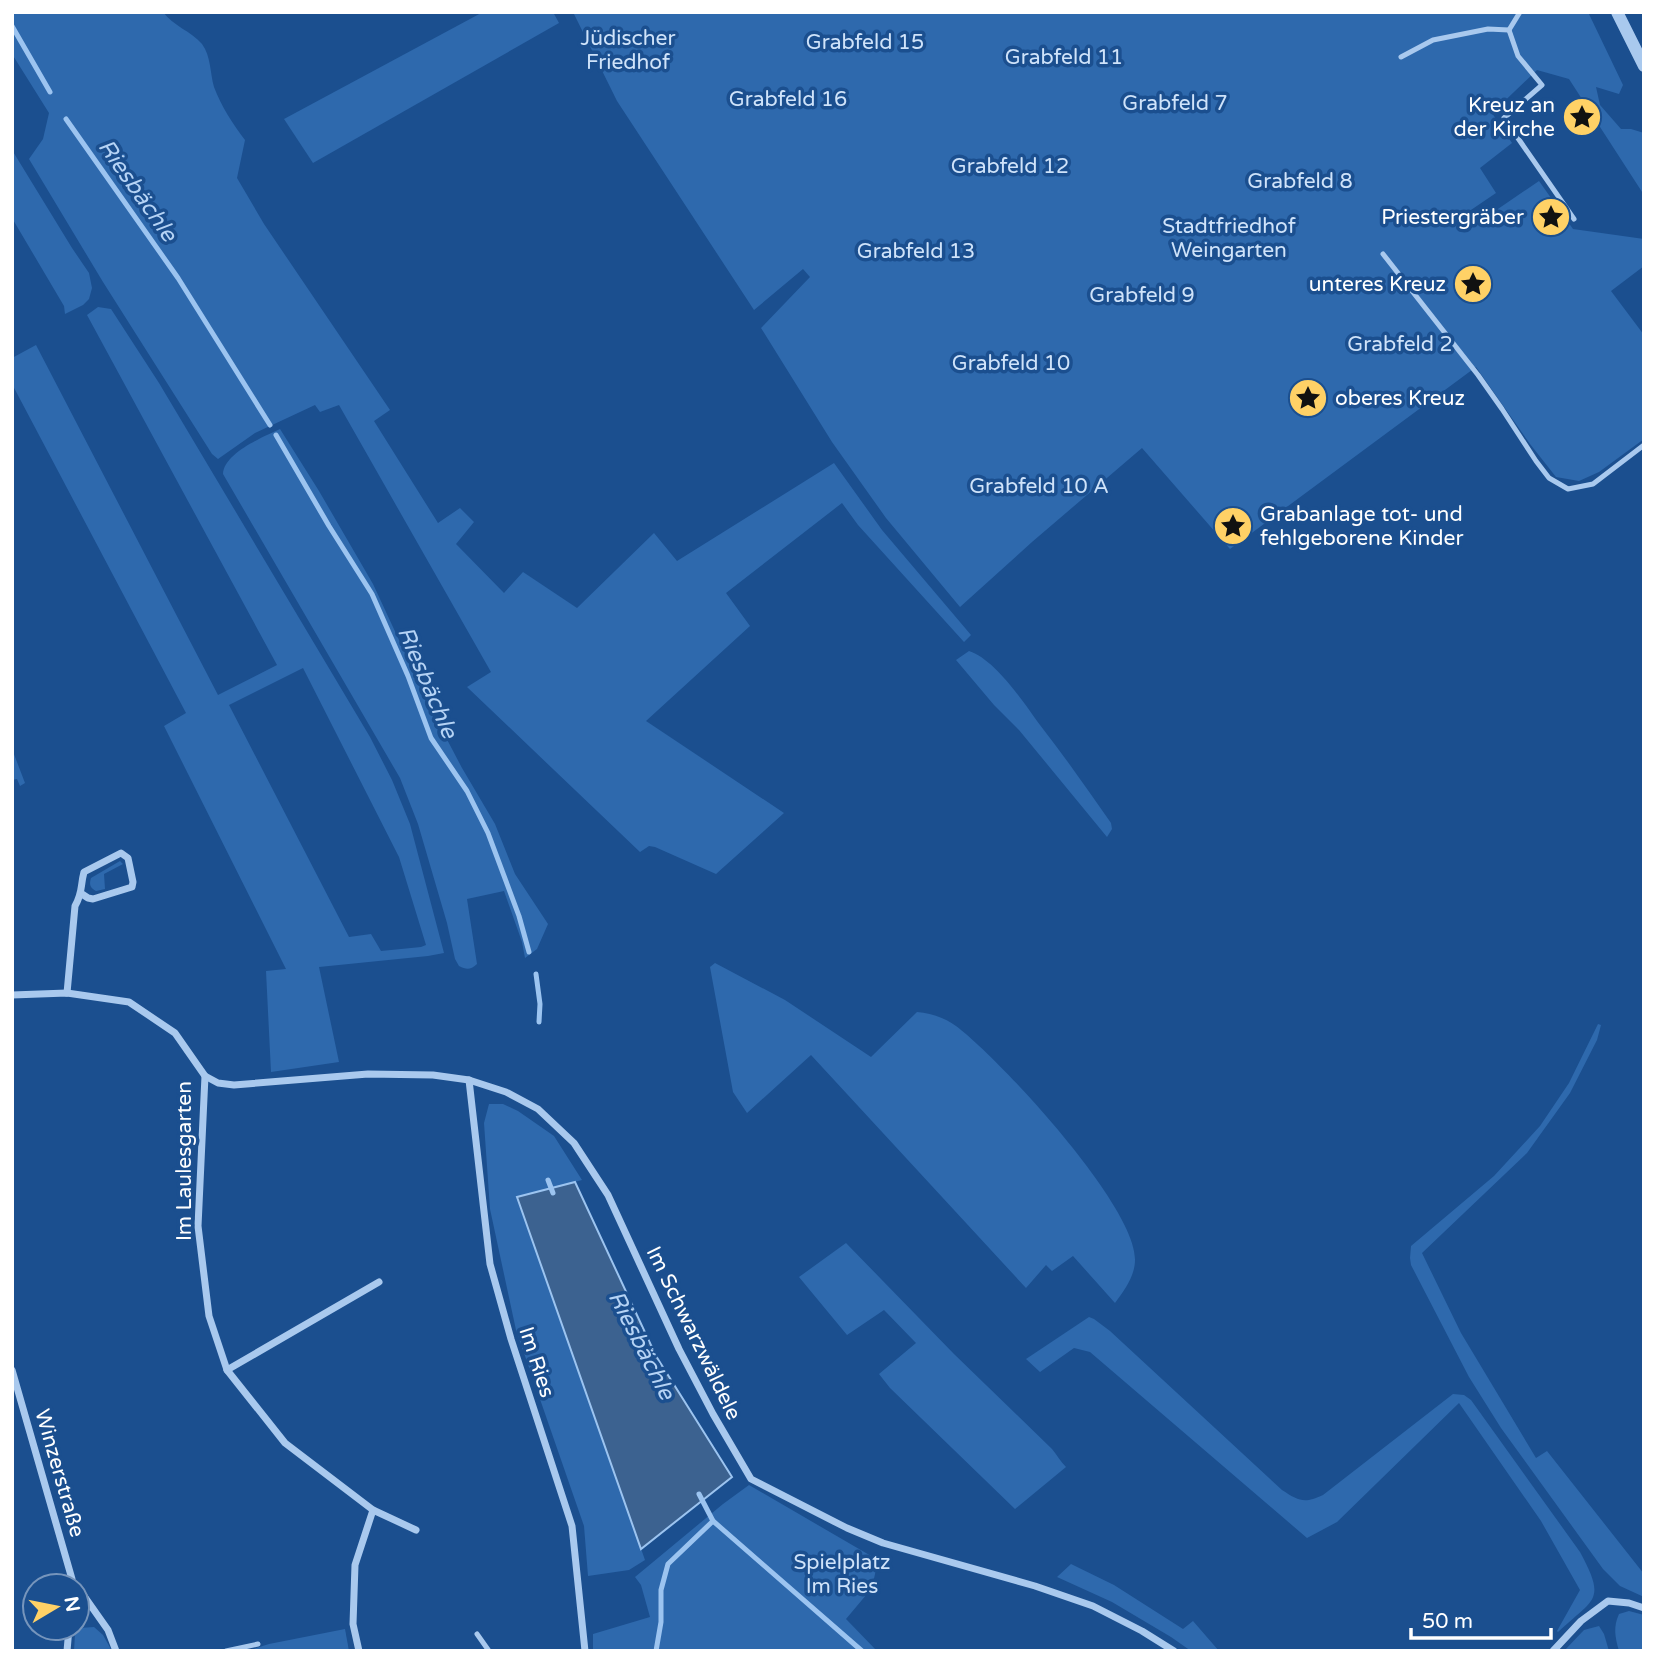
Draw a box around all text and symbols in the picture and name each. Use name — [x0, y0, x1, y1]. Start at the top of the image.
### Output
park label: Jüdischer Friedhof — [580, 26, 676, 75]
park label: Grabfeld 15 — [806, 30, 924, 55]
park label: Grabfeld 11 — [1005, 45, 1123, 70]
park label: Grabfeld 16 — [729, 87, 847, 112]
park label: Grabfeld 7 — [1122, 91, 1228, 116]
place label: Kreuz an der Kirche — [1453, 93, 1555, 142]
place icon: Kreuz an der Kirche — [1561, 96, 1603, 138]
water label: Riesbächle — [92, 134, 184, 249]
park label: Grabfeld 12 — [951, 154, 1069, 179]
park label: Grabfeld 8 — [1247, 169, 1353, 194]
place icon: Priestergräber — [1530, 196, 1572, 238]
place label: Priestergräber — [1381, 205, 1524, 230]
park label: Stadtfriedhof Weingarten — [1162, 214, 1296, 263]
park label: Grabfeld 13 — [857, 239, 975, 264]
place icon: unteres Kreuz — [1452, 263, 1494, 305]
place label: unteres Kreuz — [1309, 272, 1446, 297]
park label: Grabfeld 9 — [1089, 283, 1195, 308]
park label: Grabfeld 2 — [1347, 332, 1453, 357]
park label: Grabfeld 10 — [952, 351, 1070, 376]
place icon: oberes Kreuz — [1287, 377, 1329, 419]
place label: oberes Kreuz — [1335, 386, 1465, 411]
park label: Grabfeld 10 A — [969, 474, 1109, 499]
place label: Grabanlage tot- und fehlgeborene Kinder — [1260, 502, 1464, 551]
place icon: Grabanlage tot- und fehlgeborene Kinder — [1212, 505, 1254, 547]
water label: Riesbächle — [391, 622, 464, 744]
street label: Im Laulesgarten — [172, 1081, 197, 1241]
street label: Im Schwarzwäldele — [641, 1242, 746, 1424]
water label: Riesbächle — [602, 1286, 681, 1406]
street label: Im Ries — [513, 1324, 560, 1401]
street label: Winzerstraße — [29, 1406, 90, 1540]
park label: Spielplatz Im Ries — [794, 1550, 890, 1599]
north arrow — [21, 1572, 91, 1642]
text: N — [60, 1595, 84, 1614]
scale bar — [1411, 1596, 1551, 1640]
text: 50 m — [1422, 1609, 1473, 1634]

